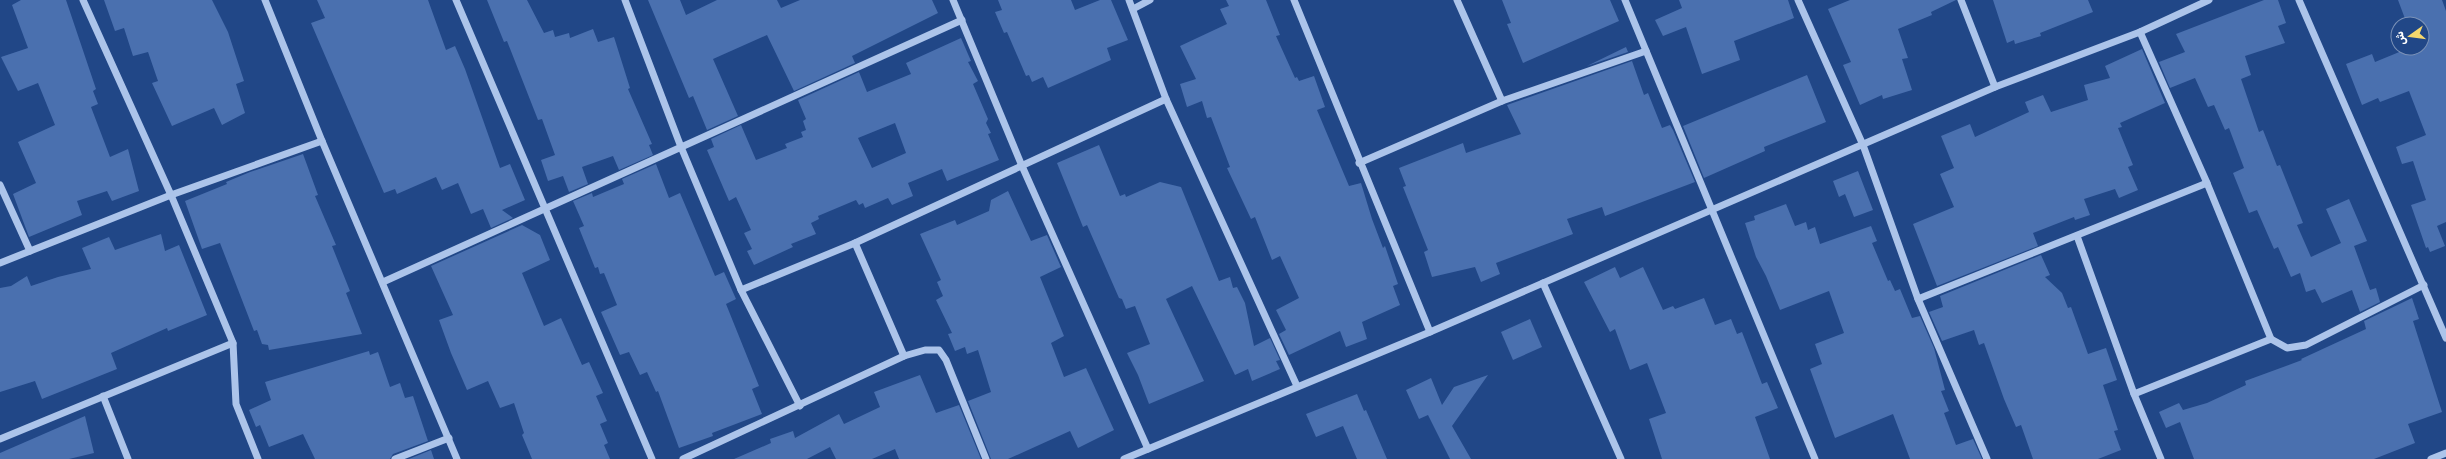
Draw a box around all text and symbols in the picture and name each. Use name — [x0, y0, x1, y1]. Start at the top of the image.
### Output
north arrow — [2390, 16, 2430, 56]
text: ش — [2393, 30, 2409, 47]

